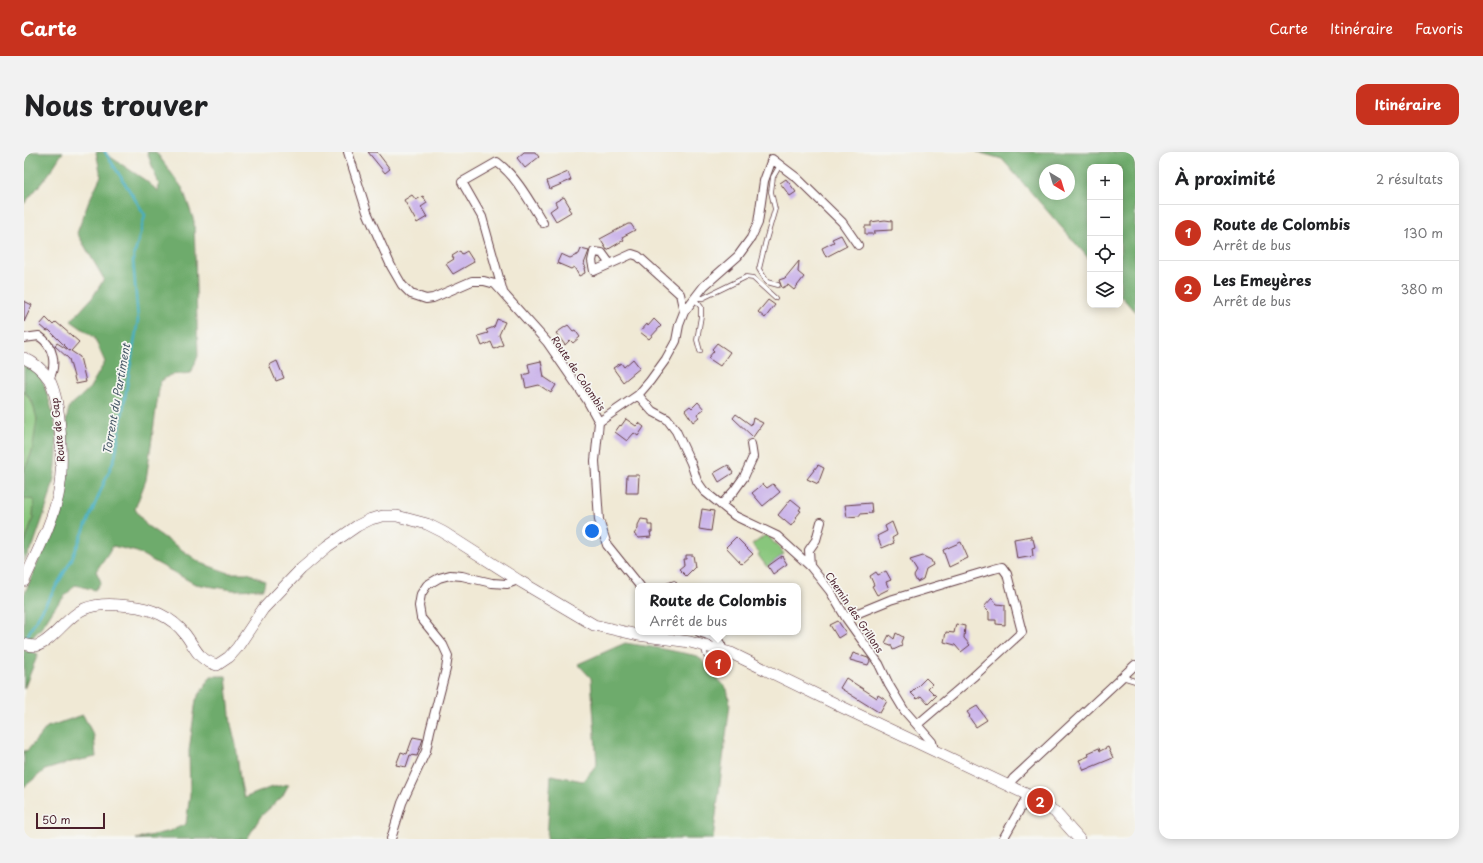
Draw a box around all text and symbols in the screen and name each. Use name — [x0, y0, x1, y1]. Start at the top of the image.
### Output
text: Carte — [20, 14, 77, 42]
text: Carte — [1269, 18, 1308, 39]
text: Itinéraire — [1330, 18, 1393, 39]
text: Favoris — [1415, 18, 1463, 39]
text: Nous trouver — [24, 83, 208, 126]
button: Itinéraire — [1356, 84, 1459, 125]
north arrow — [1039, 164, 1075, 200]
map controls — [1087, 164, 1123, 308]
button: + — [1087, 164, 1123, 200]
text: À proximité — [1175, 165, 1275, 191]
text: 2 résultats — [1376, 169, 1443, 188]
button: − — [1087, 200, 1123, 236]
text: Route de Colombis — [1213, 212, 1350, 235]
text: 1 — [1185, 223, 1191, 242]
text: 130 m — [1404, 223, 1443, 242]
text: Arrêt de bus — [1213, 235, 1291, 254]
button: locate — [1087, 236, 1123, 272]
text: Les Emeyères — [1213, 268, 1311, 291]
button: layers — [1087, 272, 1123, 308]
text: 2 — [1183, 279, 1193, 298]
text: 380 m — [1400, 279, 1443, 298]
text: Arrêt de bus — [1213, 291, 1291, 310]
street label: Route de Colombis — [548, 333, 610, 414]
water label: Torrent du Partiment — [98, 341, 134, 456]
street label: Route de Gap — [46, 397, 68, 463]
your location — [582, 521, 602, 541]
street label: Chemin des Grillons — [822, 569, 888, 656]
popup — [635, 583, 801, 635]
text: Route de Colombis — [649, 588, 787, 611]
text: Arrêt de bus — [649, 611, 727, 630]
pin: 1 — [705, 648, 731, 678]
pin: 2 — [1027, 786, 1053, 816]
scale bar — [36, 811, 105, 830]
text: 50 m — [42, 811, 71, 828]

